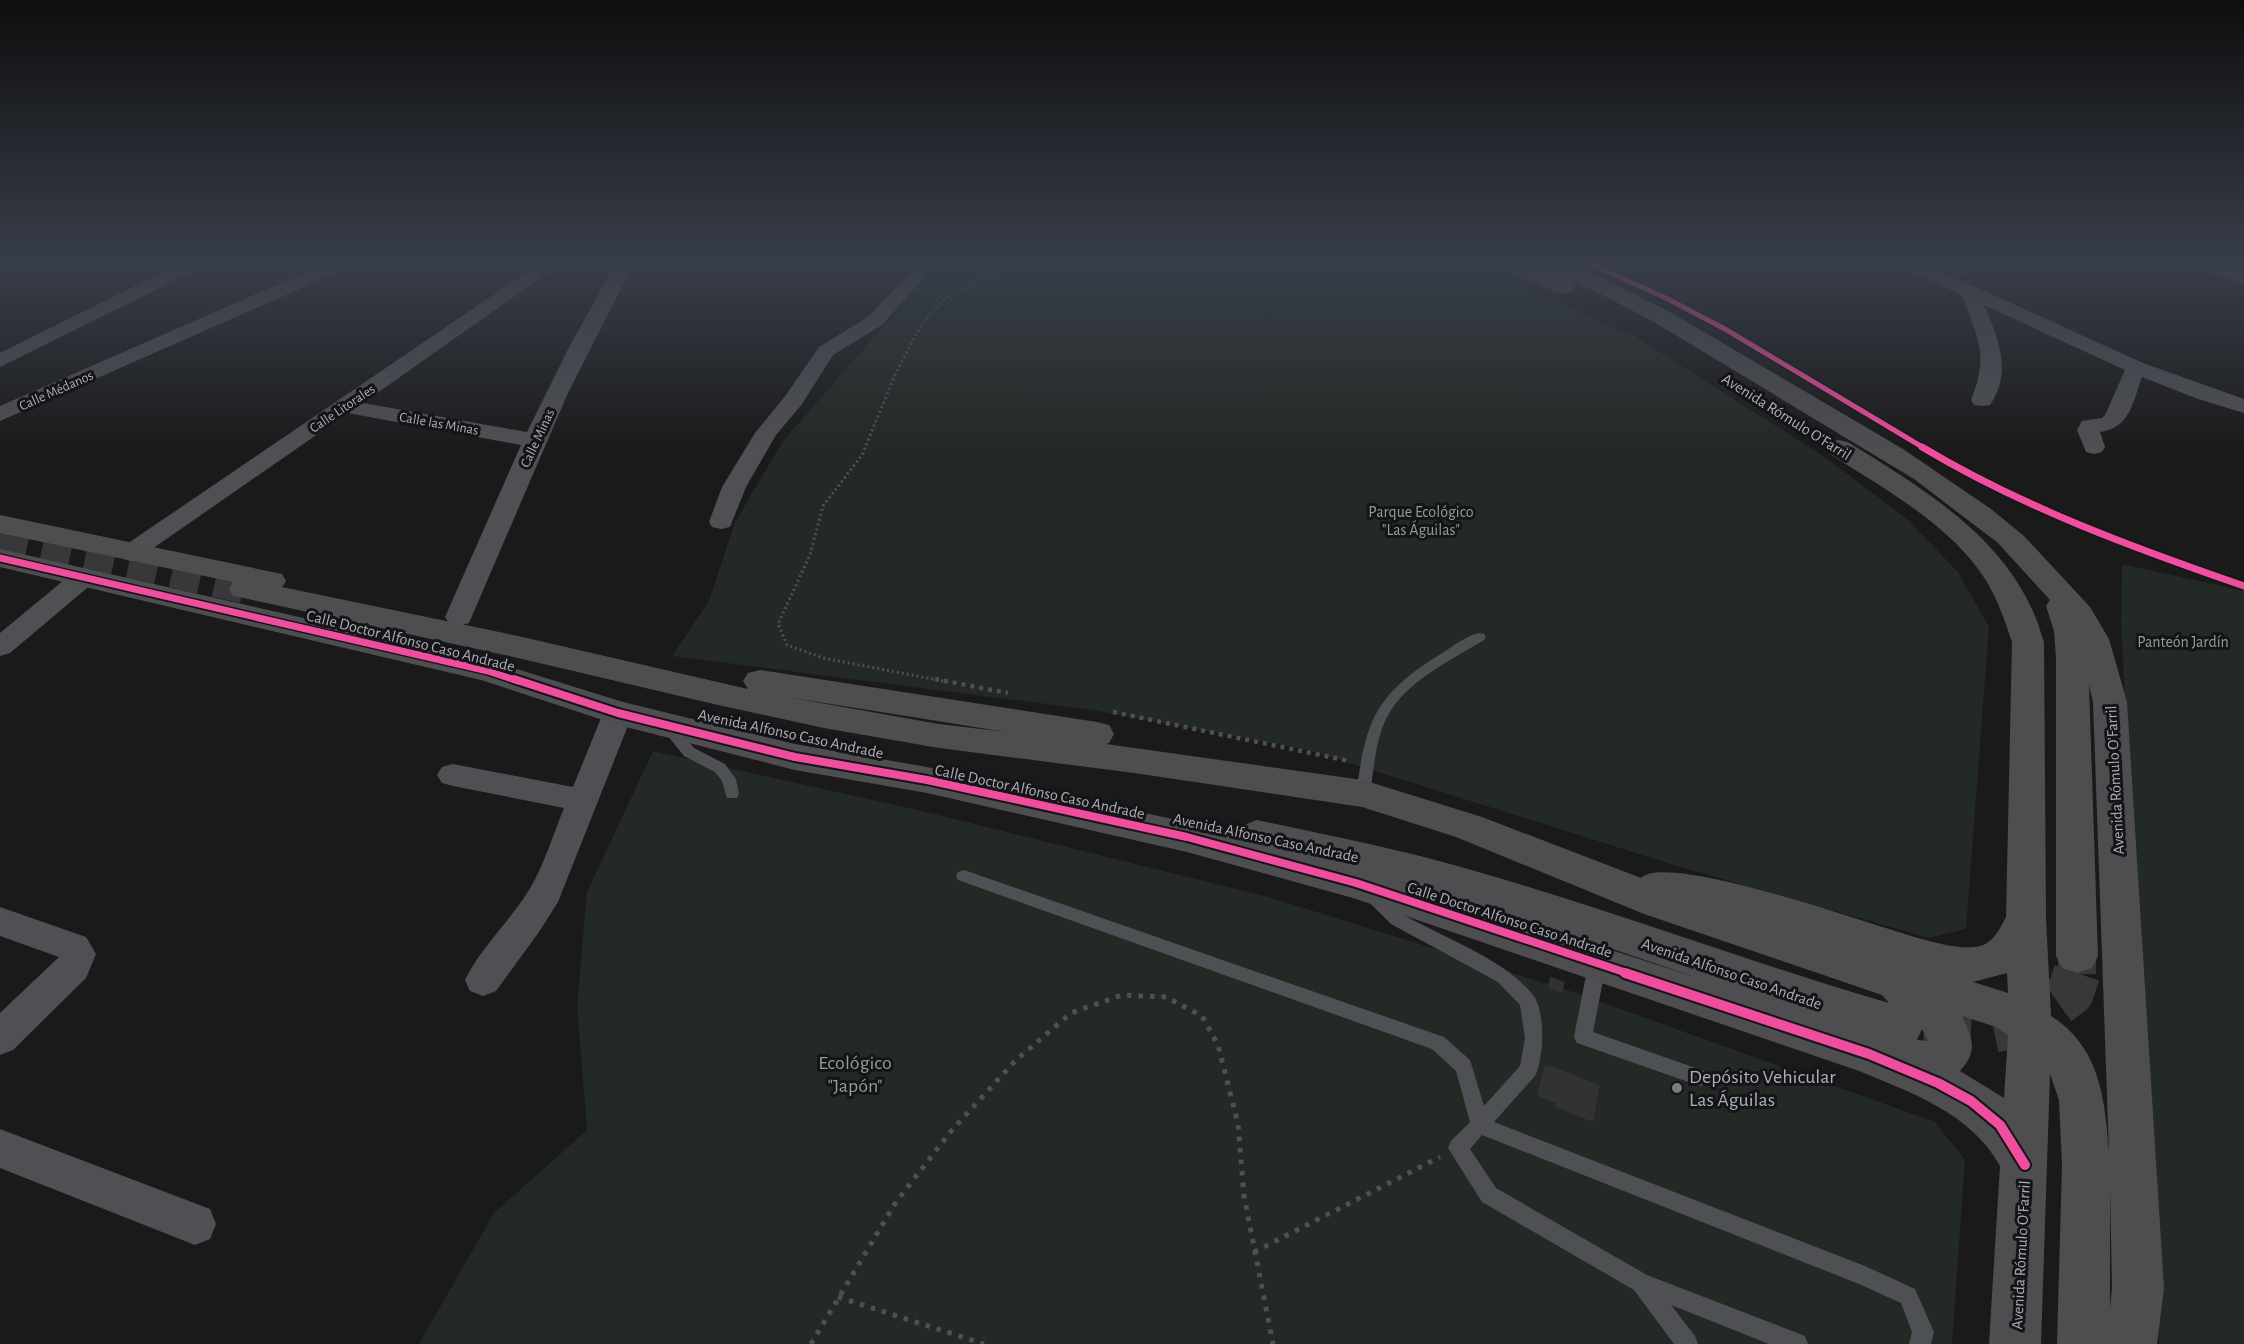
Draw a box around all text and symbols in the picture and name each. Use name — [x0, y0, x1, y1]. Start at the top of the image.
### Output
street label: Calle Médanos — [17, 368, 96, 413]
street label: Avenida Rómulo O'Farril — [1719, 371, 1854, 463]
street label: Calle Litorales — [307, 382, 378, 436]
street label: Calle Minas — [518, 407, 558, 470]
street label: Calle las Minas — [398, 410, 480, 438]
park label: Parque Ecológico "Las Águilas" — [1368, 504, 1474, 538]
street label: Calle Doctor Alfonso Caso Andrade — [305, 607, 517, 675]
park label: Panteón Jardín — [2137, 634, 2229, 650]
street label: Avenida Rómulo O'Farril — [2103, 705, 2127, 855]
street label: Avenida Alfonso Caso Andrade — [697, 706, 885, 761]
street label: Calle Doctor Alfonso Caso Andrade — [933, 762, 1146, 822]
street label: Avenida Alfonso Caso Andrade — [1172, 810, 1360, 865]
street label: Calle Doctor Alfonso Caso Andrade — [1405, 879, 1614, 961]
street label: Avenida Alfonso Caso Andrade — [1640, 936, 1824, 1012]
park label: Ecológico "Japón" — [818, 1053, 892, 1096]
place label: Depósito Vehicular Las Águilas — [1689, 1067, 1836, 1110]
marker: Depósito Vehicular Las Águilas — [1670, 1081, 1684, 1095]
street label: Avenida Rómulo O'Farril — [2009, 1180, 2033, 1330]

